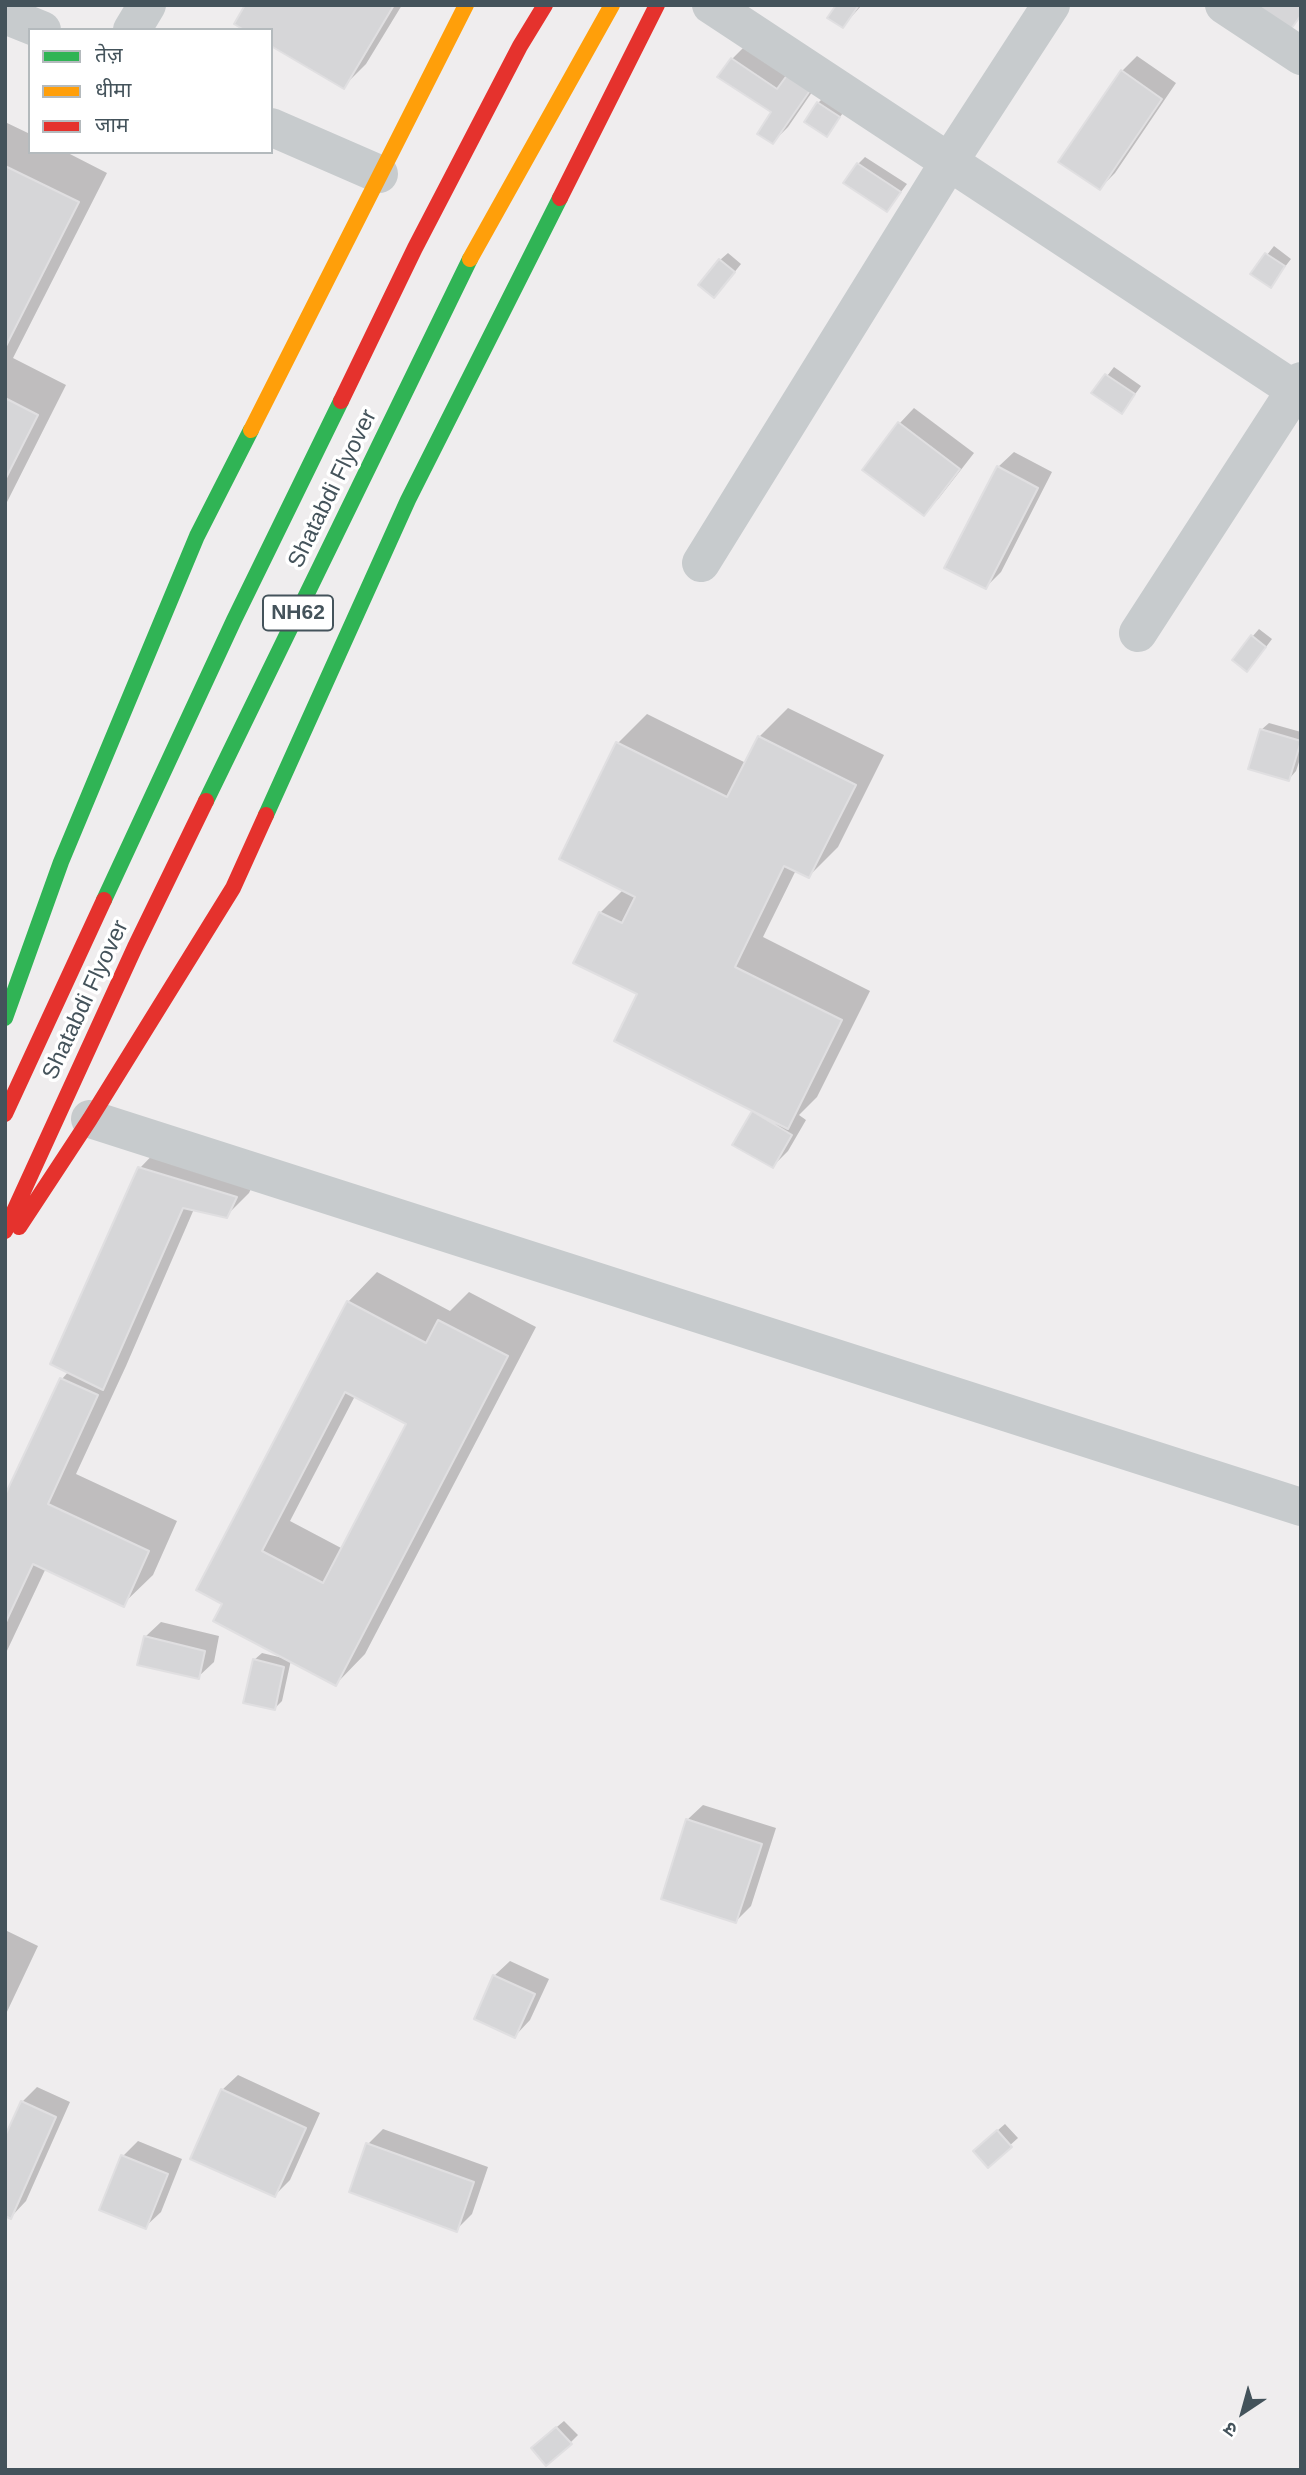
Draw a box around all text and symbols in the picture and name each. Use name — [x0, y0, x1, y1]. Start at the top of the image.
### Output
legend — [28, 28, 273, 154]
text: तेज़ — [95, 43, 123, 66]
text: धीमा — [95, 78, 131, 101]
text: जाम — [95, 113, 129, 136]
street label: Shatabdi Flyover — [283, 405, 383, 573]
road number: NH62 — [263, 596, 333, 630]
street label: Shatabdi Flyover — [37, 916, 135, 1084]
north arrow — [1208, 2377, 1278, 2447]
text: उ — [1220, 2418, 1241, 2441]

